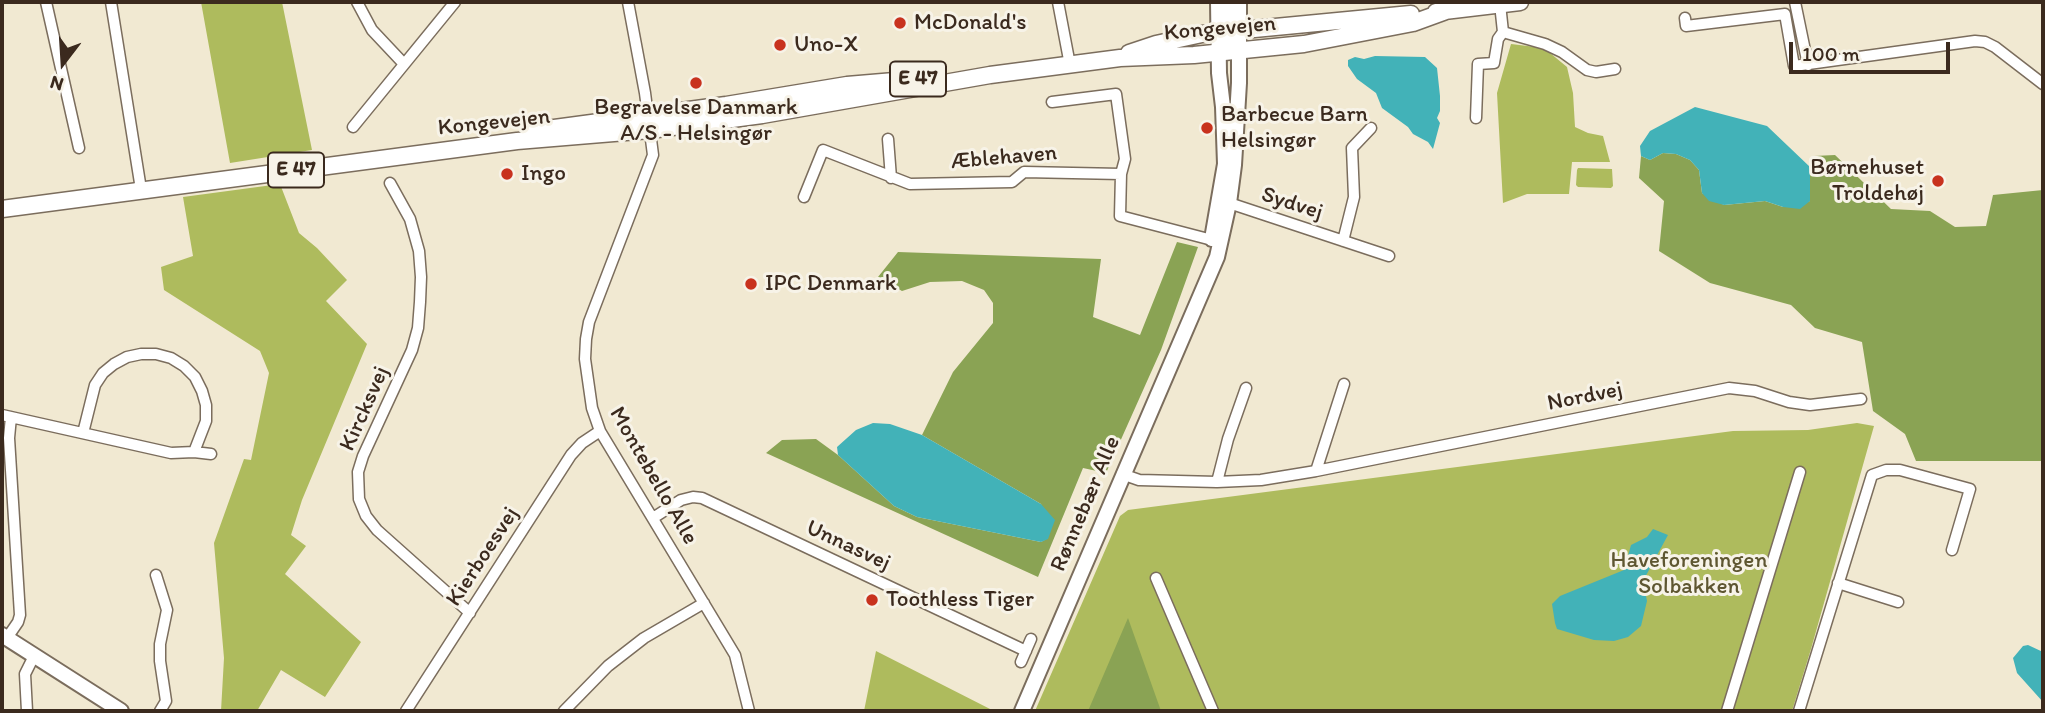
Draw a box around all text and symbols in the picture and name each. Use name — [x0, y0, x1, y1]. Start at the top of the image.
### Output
place label: McDonald's — [914, 9, 1027, 37]
street label: Kongevejen — [1163, 10, 1277, 48]
marker: McDonald's — [892, 15, 908, 31]
north arrow — [28, 28, 98, 98]
scale bar — [1793, 28, 1954, 72]
place label: Uno-X — [794, 31, 858, 59]
marker: Uno-X — [772, 37, 788, 53]
text: 100 m — [1802, 41, 1860, 66]
road number: E 47 — [890, 62, 946, 96]
text: N — [47, 71, 66, 96]
marker: Begravelse Danmark A/S - Helsingør — [688, 75, 704, 91]
place label: Begravelse Danmark A/S - Helsingør — [594, 94, 798, 148]
place label: Barbecue Barn Helsingør — [1221, 101, 1368, 155]
street label: Kongevejen — [437, 103, 551, 143]
marker: Barbecue Barn Helsingør — [1199, 120, 1215, 136]
street label: Æblehaven — [950, 140, 1058, 176]
road number: E 47 — [268, 152, 324, 188]
place label: Børnehuset Troldehøj — [1810, 154, 1924, 208]
place label: Ingo — [521, 160, 566, 188]
marker: Ingo — [499, 166, 515, 182]
marker: Børnehuset Troldehøj — [1930, 173, 1946, 189]
street label: Sydvej — [1258, 181, 1326, 227]
place label: IPC Denmark — [765, 270, 897, 298]
marker: IPC Denmark — [743, 276, 759, 292]
street label: Kircksvej — [334, 362, 396, 456]
street label: Nordvej — [1545, 376, 1625, 418]
street label: Montebello Alle — [603, 402, 703, 550]
street label: Rønnebær Alle — [1045, 432, 1127, 576]
street label: Kierboesvej — [441, 502, 525, 612]
street label: Unnasvej — [801, 514, 895, 578]
park label: Haveforeningen Solbakken — [1611, 547, 1767, 601]
place label: Toothless Tiger — [886, 586, 1034, 614]
marker: Toothless Tiger — [864, 592, 880, 608]

